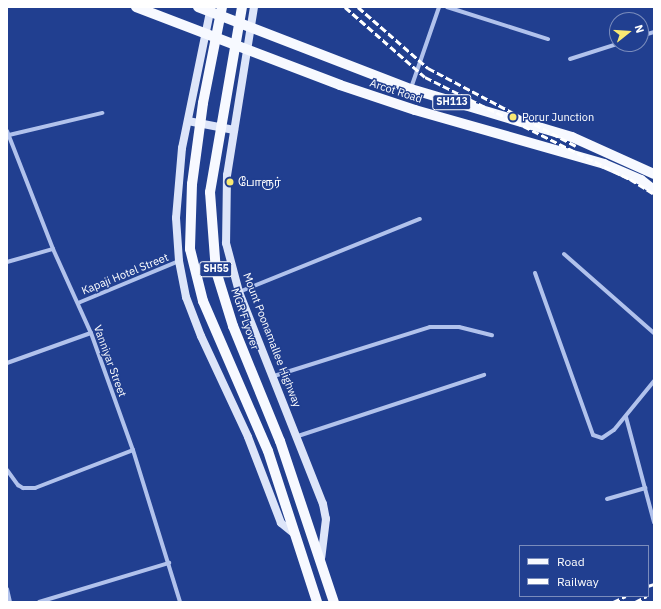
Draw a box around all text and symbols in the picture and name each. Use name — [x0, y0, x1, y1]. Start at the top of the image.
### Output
north arrow — [609, 12, 649, 52]
text: N — [632, 23, 647, 35]
street label: Arcot Road — [368, 76, 424, 106]
road number: SH113 — [432, 94, 472, 110]
place label: Porur Junction — [522, 110, 594, 124]
marker: Porur Junction — [507, 111, 519, 123]
place label: போரூர் — [238, 175, 281, 189]
marker: போரூர் — [225, 177, 235, 187]
street label: Kapaji Hotel Street — [80, 251, 170, 297]
road number: SH55 — [199, 261, 233, 277]
street label: Mount Poonamallee Highway — [240, 271, 304, 409]
street label: MGR FLyover — [228, 286, 262, 352]
street label: Vanniyar Street — [91, 323, 129, 399]
legend — [519, 545, 649, 597]
text: Road — [557, 554, 585, 569]
text: Railway — [557, 574, 599, 589]

